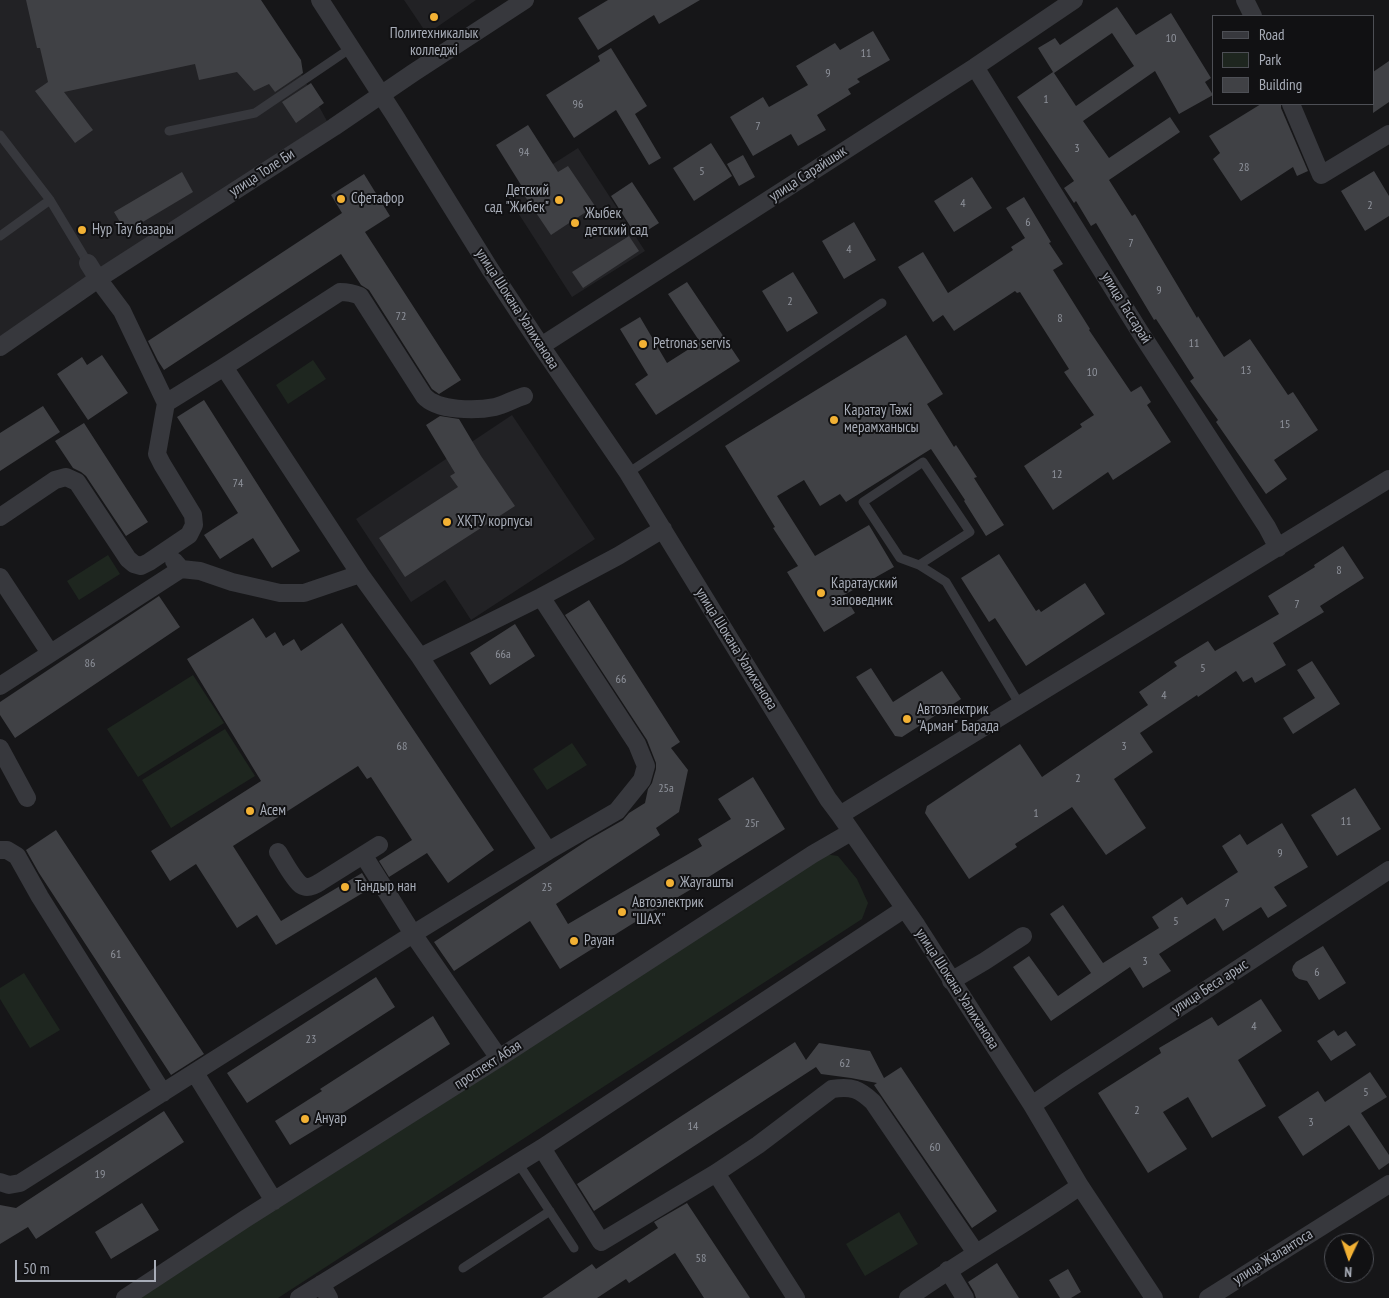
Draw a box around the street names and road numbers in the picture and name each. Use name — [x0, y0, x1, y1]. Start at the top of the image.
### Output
street label: улица Сарайшык — [766, 142, 850, 206]
street label: улица Толе Би — [226, 145, 298, 201]
street label: улица Шокана Уалиханова — [471, 245, 563, 373]
street label: улица Тассарай — [1097, 269, 1155, 347]
street label: улица Шокана Уалиханова — [691, 585, 781, 713]
street label: улица Шокана Уалиханова — [911, 925, 1003, 1053]
street label: улица Беса арыс — [1169, 956, 1251, 1018]
street label: проспект Абая — [451, 1037, 525, 1093]
street label: улица Жалантоса — [1230, 1225, 1316, 1289]

